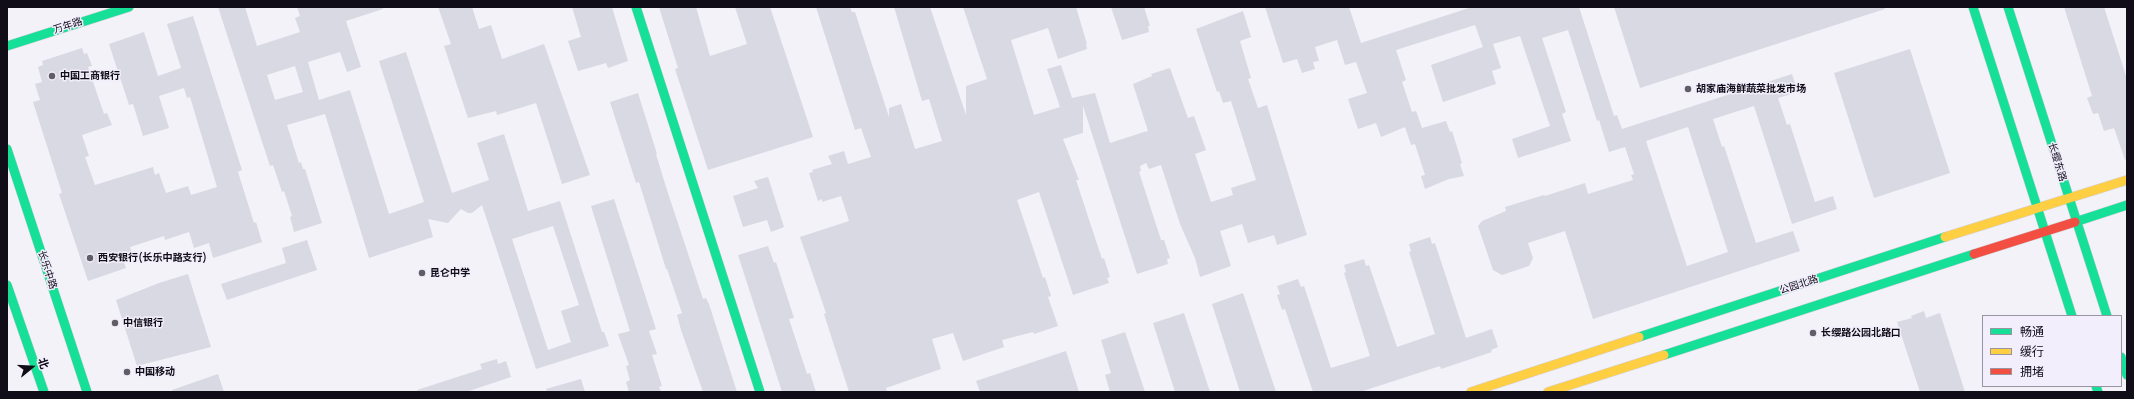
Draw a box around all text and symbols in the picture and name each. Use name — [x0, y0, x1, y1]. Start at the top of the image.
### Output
street label: 万年路 — [52, 16, 84, 36]
place label: 中国工商银行 — [60, 70, 120, 82]
marker: 中国工商银行 — [47, 71, 57, 81]
place label: 胡家庙海鲜蔬菜批发市场 — [1696, 83, 1806, 95]
marker: 胡家庙海鲜蔬菜批发市场 — [1683, 84, 1693, 94]
street label: 长缨东路 — [2045, 141, 2069, 183]
street label: 长乐中路 — [35, 249, 59, 291]
place label: 西安银行(长乐中路支行) — [98, 252, 207, 264]
marker: 西安银行(长乐中路支行) — [85, 253, 95, 263]
place label: 昆仑中学 — [430, 267, 470, 279]
marker: 昆仑中学 — [417, 268, 427, 278]
street label: 公园北路 — [1778, 273, 1820, 297]
legend — [1982, 315, 2122, 387]
place label: 中信银行 — [123, 317, 163, 329]
marker: 中信银行 — [110, 318, 120, 328]
text: 畅通 — [2020, 323, 2044, 340]
place label: 长缨路公园北路口 — [1821, 327, 1901, 339]
marker: 长缨路公园北路口 — [1808, 328, 1818, 338]
text: 缓行 — [2020, 343, 2044, 360]
north arrow — [12, 347, 52, 387]
text: 北 — [35, 356, 53, 371]
text: 拥堵 — [2020, 363, 2044, 380]
place label: 中国移动 — [135, 366, 175, 378]
marker: 中国移动 — [122, 367, 132, 377]

